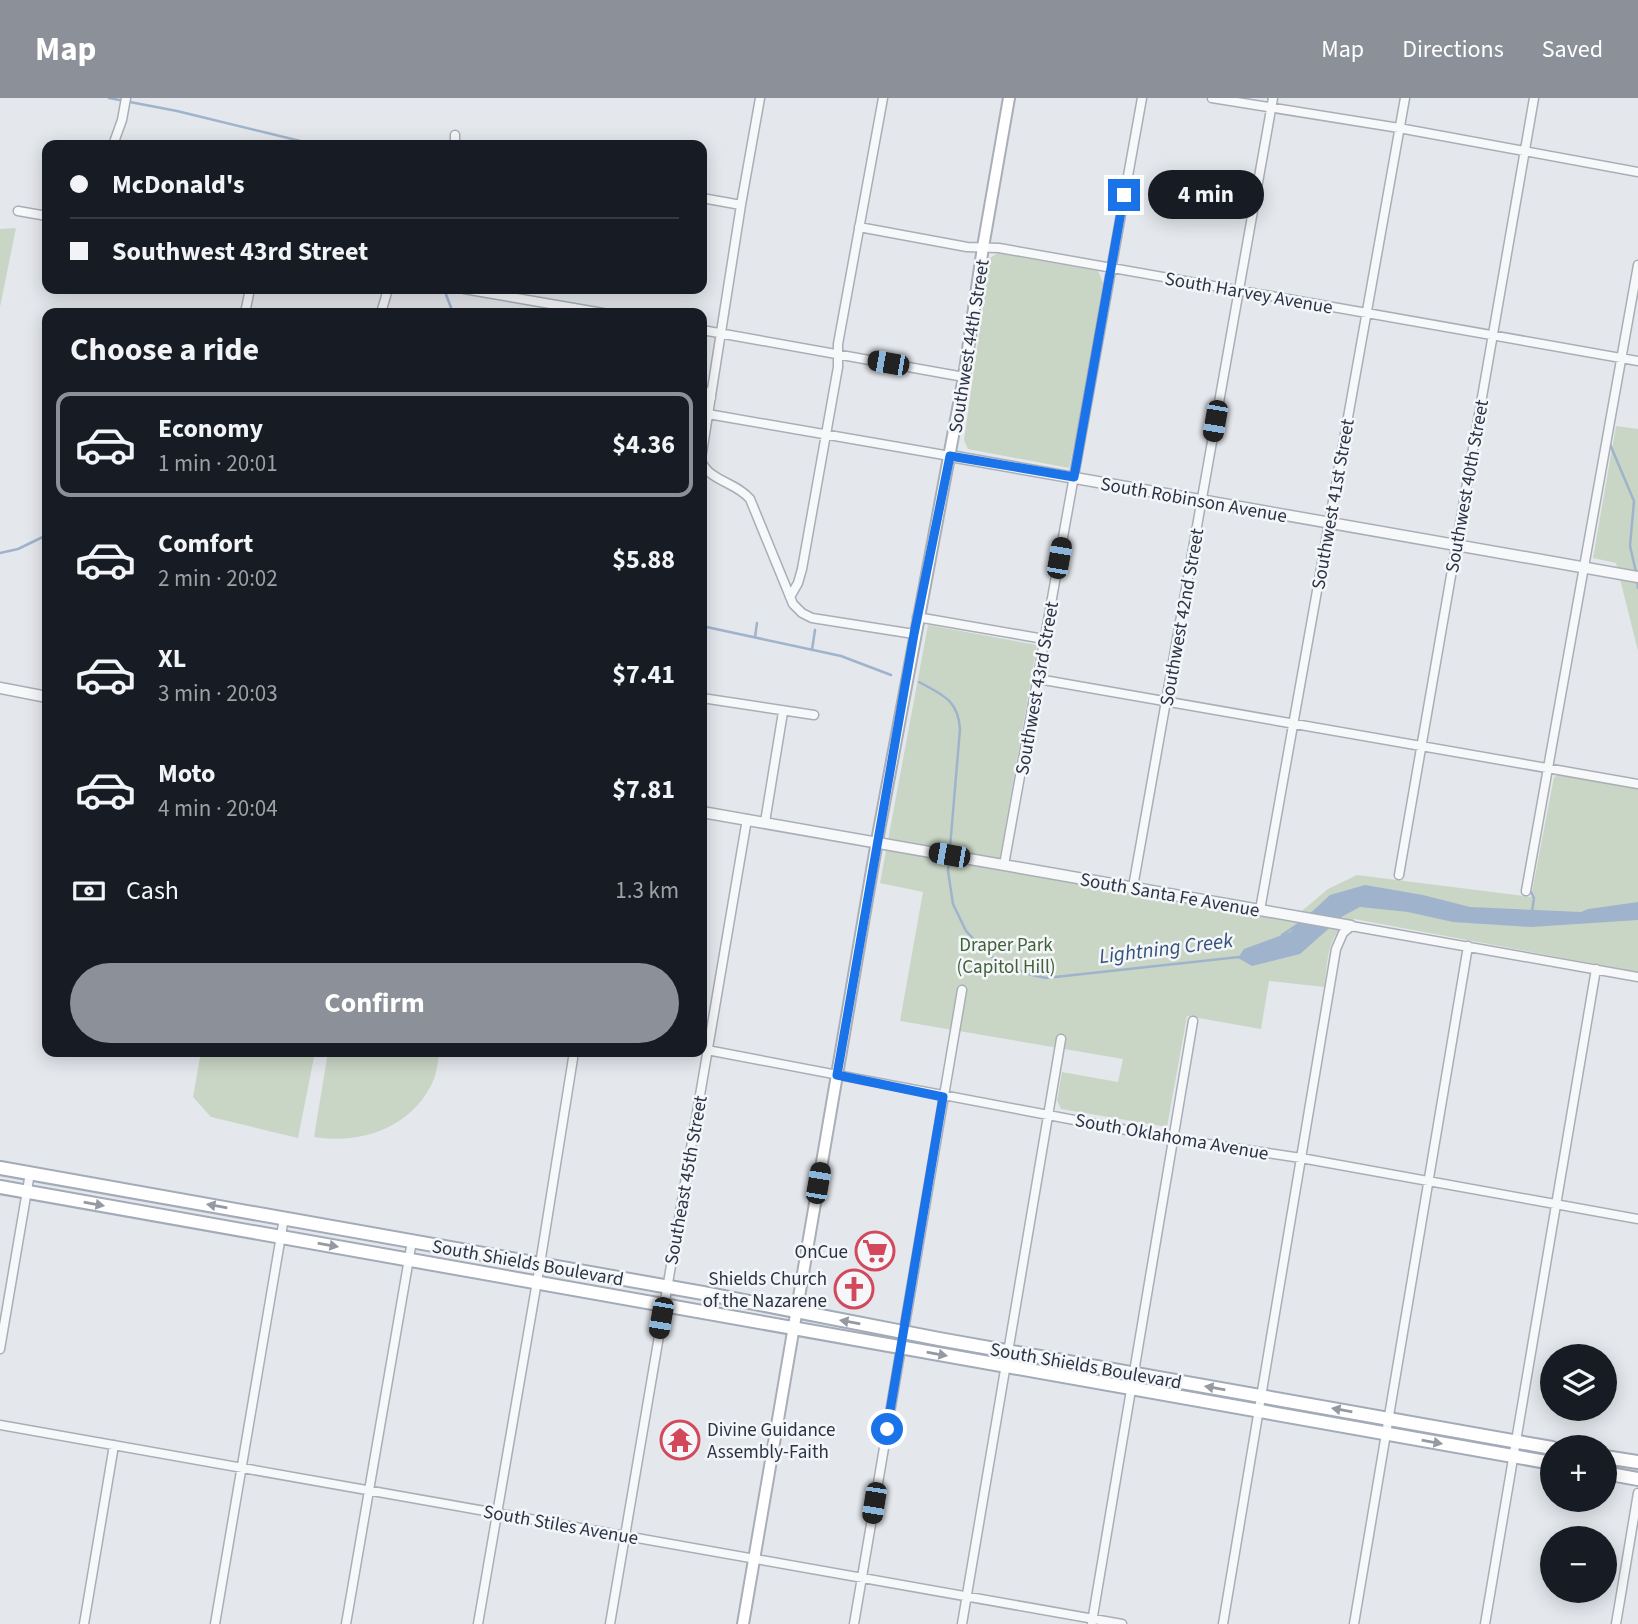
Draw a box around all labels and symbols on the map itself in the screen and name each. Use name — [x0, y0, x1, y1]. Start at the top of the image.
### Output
callout: 4 min — [1148, 170, 1264, 220]
route end — [1108, 179, 1140, 211]
street label: Southwest 44th Street — [942, 257, 997, 435]
street label: South Harvey Avenue — [1163, 265, 1335, 322]
car — [866, 349, 911, 377]
street label: Southwest 40th Street — [1439, 397, 1496, 575]
car — [1202, 398, 1229, 444]
street label: Southwest 41st Street — [1305, 416, 1362, 592]
street label: South Robinson Avenue — [1098, 471, 1289, 530]
street label: Southwest 42nd Street — [1154, 526, 1211, 708]
car — [1046, 535, 1073, 581]
street label: Southwest 43rd Street — [1009, 599, 1066, 777]
car — [927, 841, 972, 869]
street label: South Santa Fe Avenue — [1078, 866, 1262, 925]
water label: Lightning Creek — [1097, 925, 1236, 971]
park label: Draper Park (Capitol Hill) — [956, 932, 1056, 981]
street label: Southeast 45th Street — [658, 1093, 715, 1267]
street label: South Oklahoma Avenue — [1073, 1107, 1271, 1168]
car — [805, 1160, 832, 1206]
one-way arrow — [83, 1198, 105, 1209]
one-way arrow — [206, 1200, 228, 1211]
supermarket icon: OnCue — [854, 1230, 896, 1272]
street label: South Shields Boulevard — [430, 1233, 626, 1294]
place label: OnCue — [795, 1239, 848, 1266]
one-way arrow — [317, 1240, 339, 1251]
place label: Shields Church of the Nazarene — [703, 1266, 827, 1315]
church icon: Shields Church of the Nazarene — [833, 1268, 875, 1310]
car — [648, 1295, 675, 1341]
one-way arrow — [839, 1317, 861, 1328]
street label: South Shields Boulevard — [988, 1336, 1184, 1397]
one-way arrow — [926, 1349, 948, 1360]
one-way arrow — [1204, 1382, 1226, 1393]
one-way arrow — [1331, 1404, 1353, 1415]
route start — [871, 1413, 903, 1445]
place label: Divine Guidance Assembly-Faith — [707, 1417, 835, 1466]
temple icon: Divine Guidance Assembly-Faith — [659, 1419, 701, 1461]
one-way arrow — [1421, 1437, 1443, 1448]
car — [861, 1481, 888, 1525]
street label: South Stiles Avenue — [481, 1499, 640, 1552]

